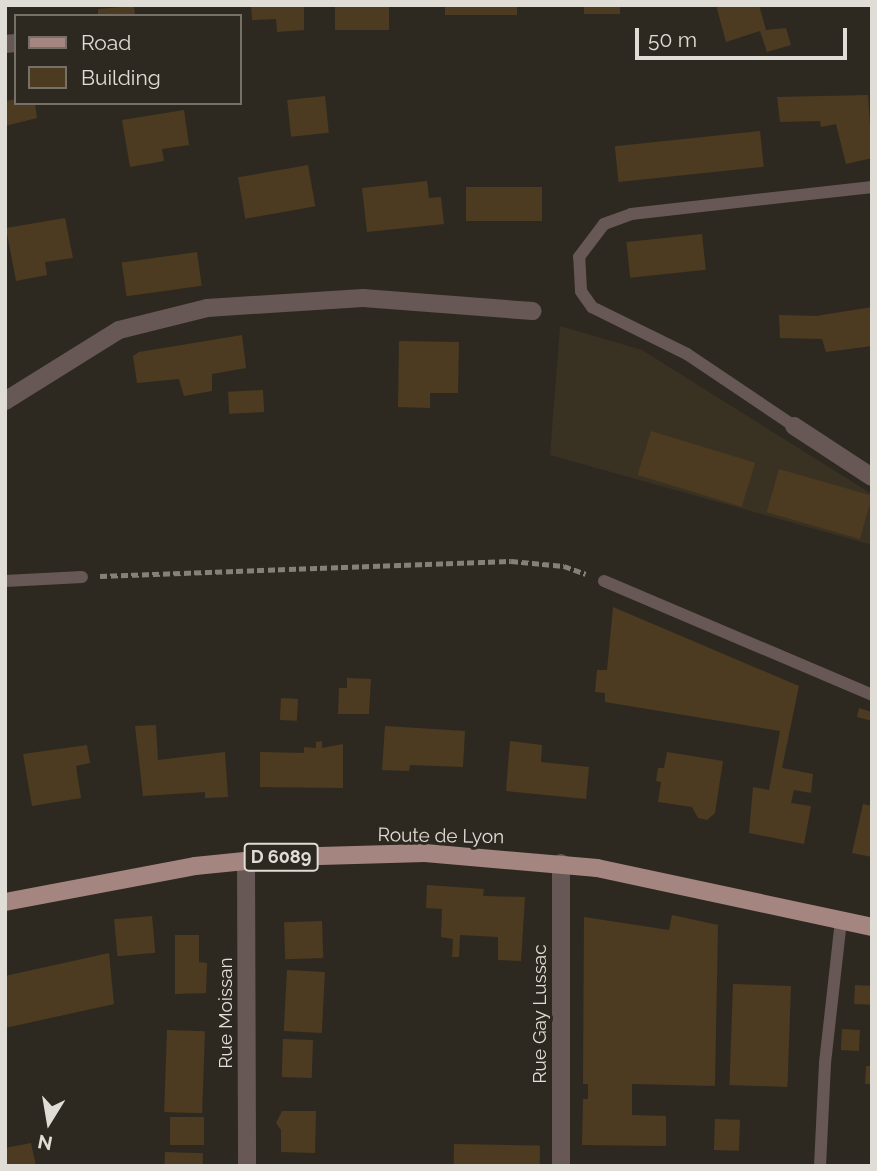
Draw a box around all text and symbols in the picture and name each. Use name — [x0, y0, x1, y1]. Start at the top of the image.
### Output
legend — [14, 14, 242, 105]
scale bar — [639, 14, 851, 58]
text: 50 m — [648, 27, 697, 52]
text: Road — [81, 30, 131, 55]
text: Building — [81, 65, 161, 90]
street label: Route de Lyon — [378, 823, 504, 849]
road number: D 6089 — [243, 842, 320, 872]
street label: Rue Gay Lussac — [529, 944, 551, 1084]
street label: Rue Moissan — [215, 957, 237, 1069]
north arrow — [14, 1087, 84, 1157]
text: N — [36, 1130, 54, 1155]

